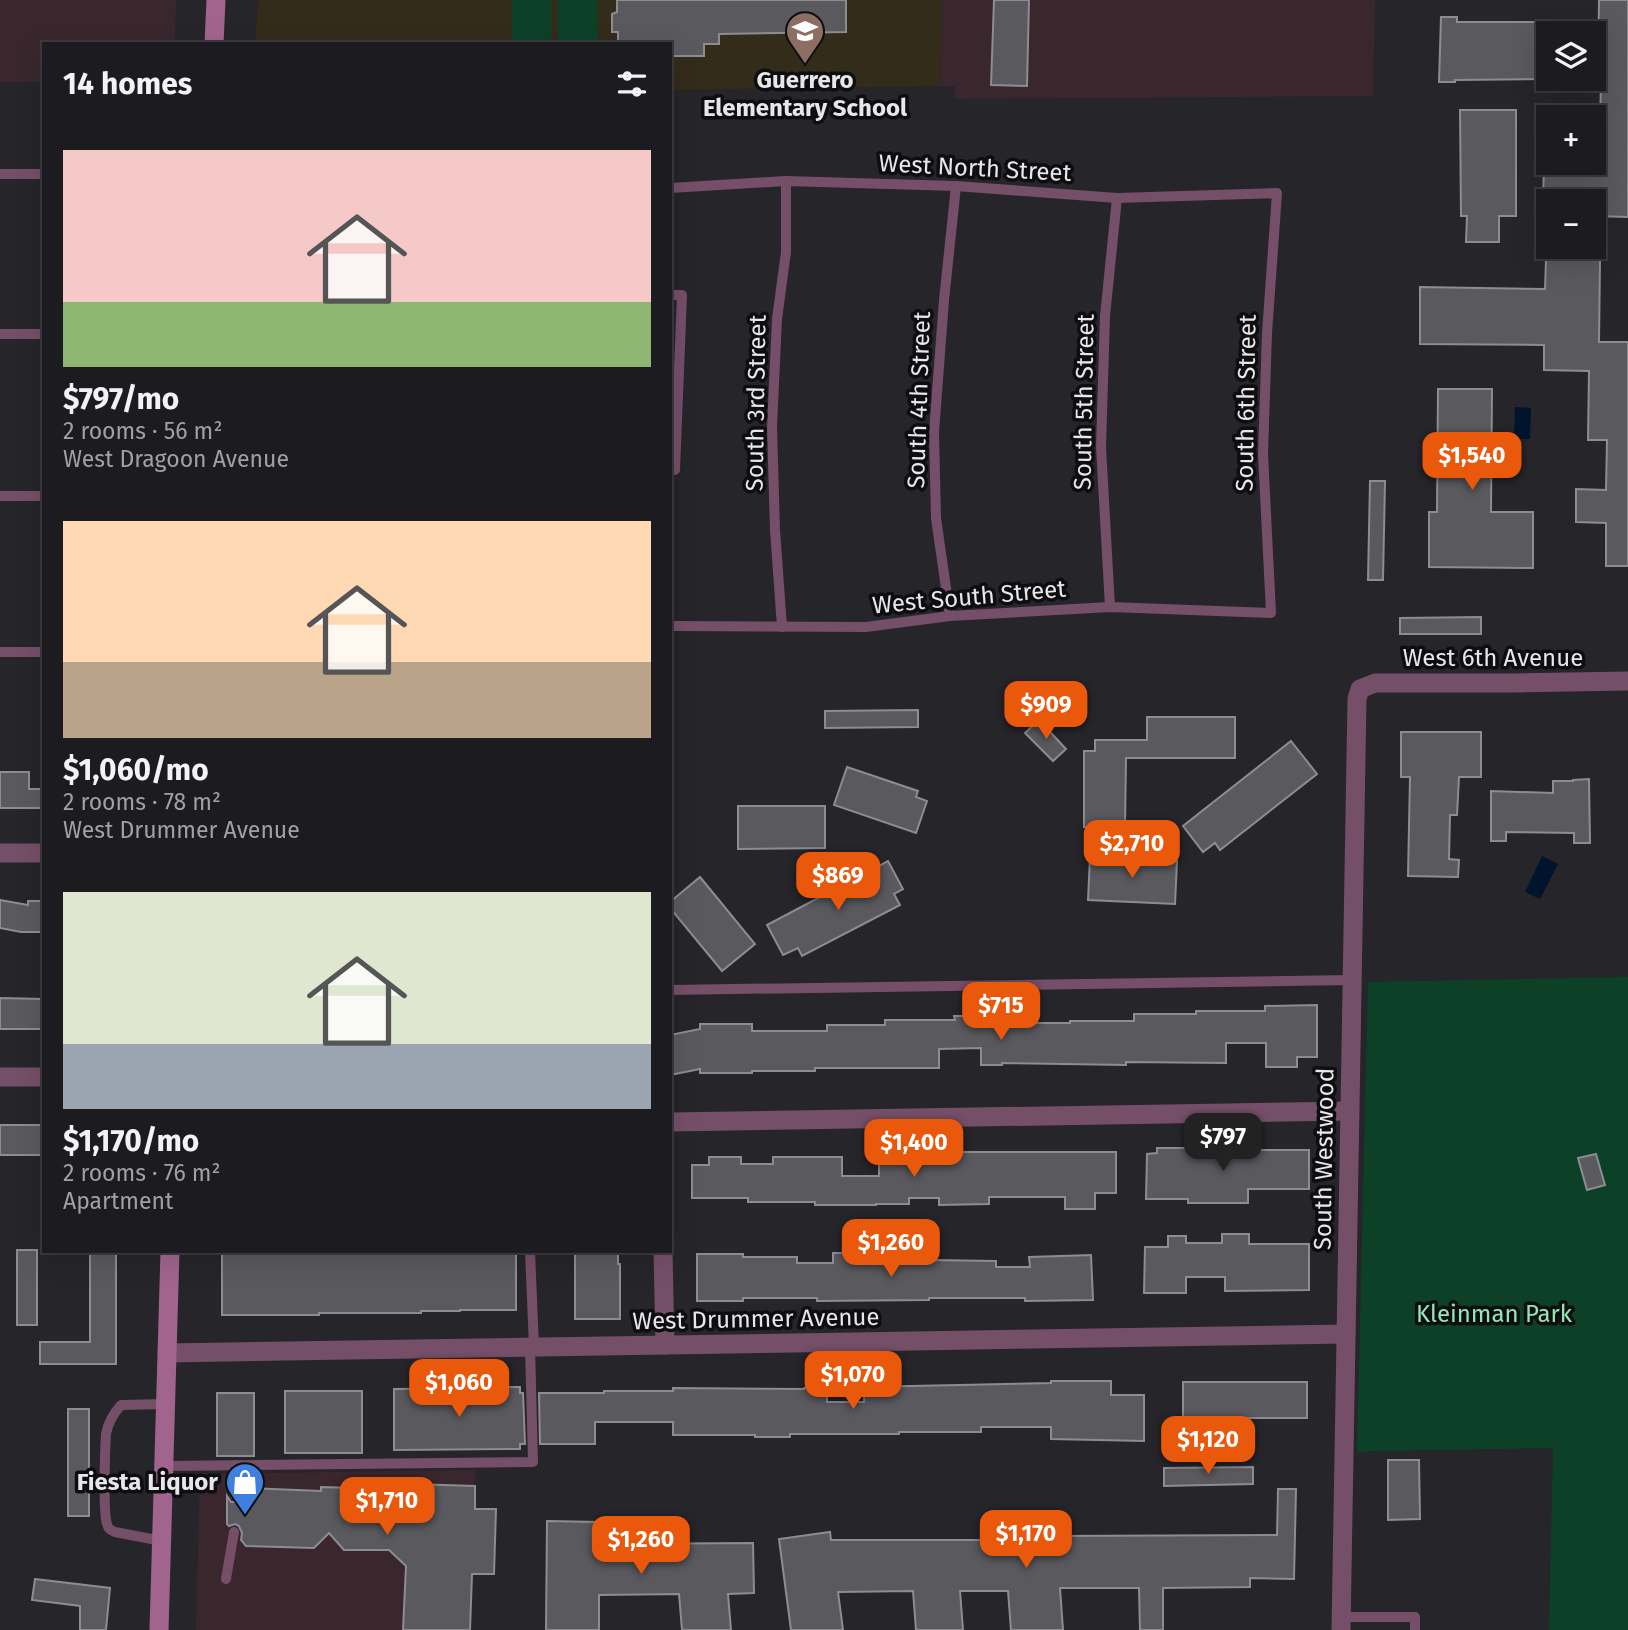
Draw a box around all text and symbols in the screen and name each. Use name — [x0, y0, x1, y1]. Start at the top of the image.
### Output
school or university icon: Guerrero Elementary School — [784, 10, 826, 65]
map controls — [1536, 21, 1606, 259]
button: layers — [1536, 21, 1606, 91]
icon: filters — [613, 65, 651, 103]
text: 14 homes — [63, 66, 192, 102]
place label: Guerrero Elementary School — [703, 66, 908, 122]
button: + — [1536, 105, 1606, 175]
street label: West North Street — [878, 149, 1072, 187]
button: − — [1536, 189, 1606, 259]
icon: home — [294, 196, 420, 322]
street label: South 4th Street — [902, 311, 936, 489]
street label: South 5th Street — [1068, 313, 1100, 490]
street label: South 3rd Street — [740, 314, 772, 491]
street label: South 6th Street — [1230, 314, 1262, 492]
text: $797/mo — [63, 381, 179, 417]
text: 2 rooms · 56 m² — [63, 417, 222, 445]
pin: $1,540 — [1415, 433, 1529, 492]
text: $1,540 — [1439, 441, 1506, 469]
text: West Dragoon Avenue — [63, 445, 289, 473]
icon: home — [294, 567, 420, 693]
street label: West South Street — [871, 575, 1067, 619]
street label: West 6th Avenue — [1403, 644, 1583, 672]
pin: $909 — [1005, 682, 1087, 741]
text: $909 — [1020, 690, 1072, 718]
text: $1,060/mo — [63, 752, 209, 788]
text: 2 rooms · 78 m² — [63, 788, 221, 816]
text: West Drummer Avenue — [63, 816, 300, 844]
pin: $2,710 — [1075, 820, 1189, 880]
text: $2,710 — [1100, 829, 1164, 857]
pin: $869 — [797, 852, 879, 912]
text: $869 — [812, 861, 864, 889]
icon: home — [294, 938, 420, 1064]
pin: $715 — [960, 982, 1042, 1042]
text: $715 — [978, 991, 1024, 1019]
street label: South Westwood — [1308, 1068, 1340, 1250]
pin: $797 — [1182, 1114, 1264, 1173]
pin: $1,400 — [857, 1120, 971, 1179]
text: $797 — [1200, 1122, 1246, 1150]
text: $1,170/mo — [63, 1123, 199, 1159]
text: $1,400 — [880, 1128, 948, 1156]
text: 2 rooms · 76 m² — [63, 1159, 221, 1187]
text: Apartment — [63, 1187, 173, 1215]
pin: $1,260 — [834, 1220, 948, 1279]
text: $1,260 — [858, 1228, 924, 1256]
park label: Kleinman Park — [1416, 1300, 1573, 1328]
street label: West Drummer Avenue — [632, 1303, 880, 1335]
pin: $1,070 — [796, 1352, 910, 1411]
pin: $1,060 — [402, 1360, 516, 1419]
text: $1,070 — [821, 1360, 885, 1388]
text: $1,060 — [425, 1368, 493, 1396]
pin: $1,120 — [1151, 1416, 1265, 1476]
text: $1,120 — [1177, 1425, 1239, 1453]
shop icon: Fiesta Liquor — [224, 1461, 266, 1516]
place label: Fiesta Liquor — [77, 1468, 218, 1496]
pin: $1,710 — [330, 1478, 444, 1537]
text: $1,710 — [356, 1486, 418, 1514]
pin: $1,170 — [969, 1510, 1083, 1570]
pin: $1,260 — [584, 1516, 698, 1576]
text: $1,170 — [996, 1519, 1056, 1547]
text: $1,260 — [608, 1525, 674, 1553]

